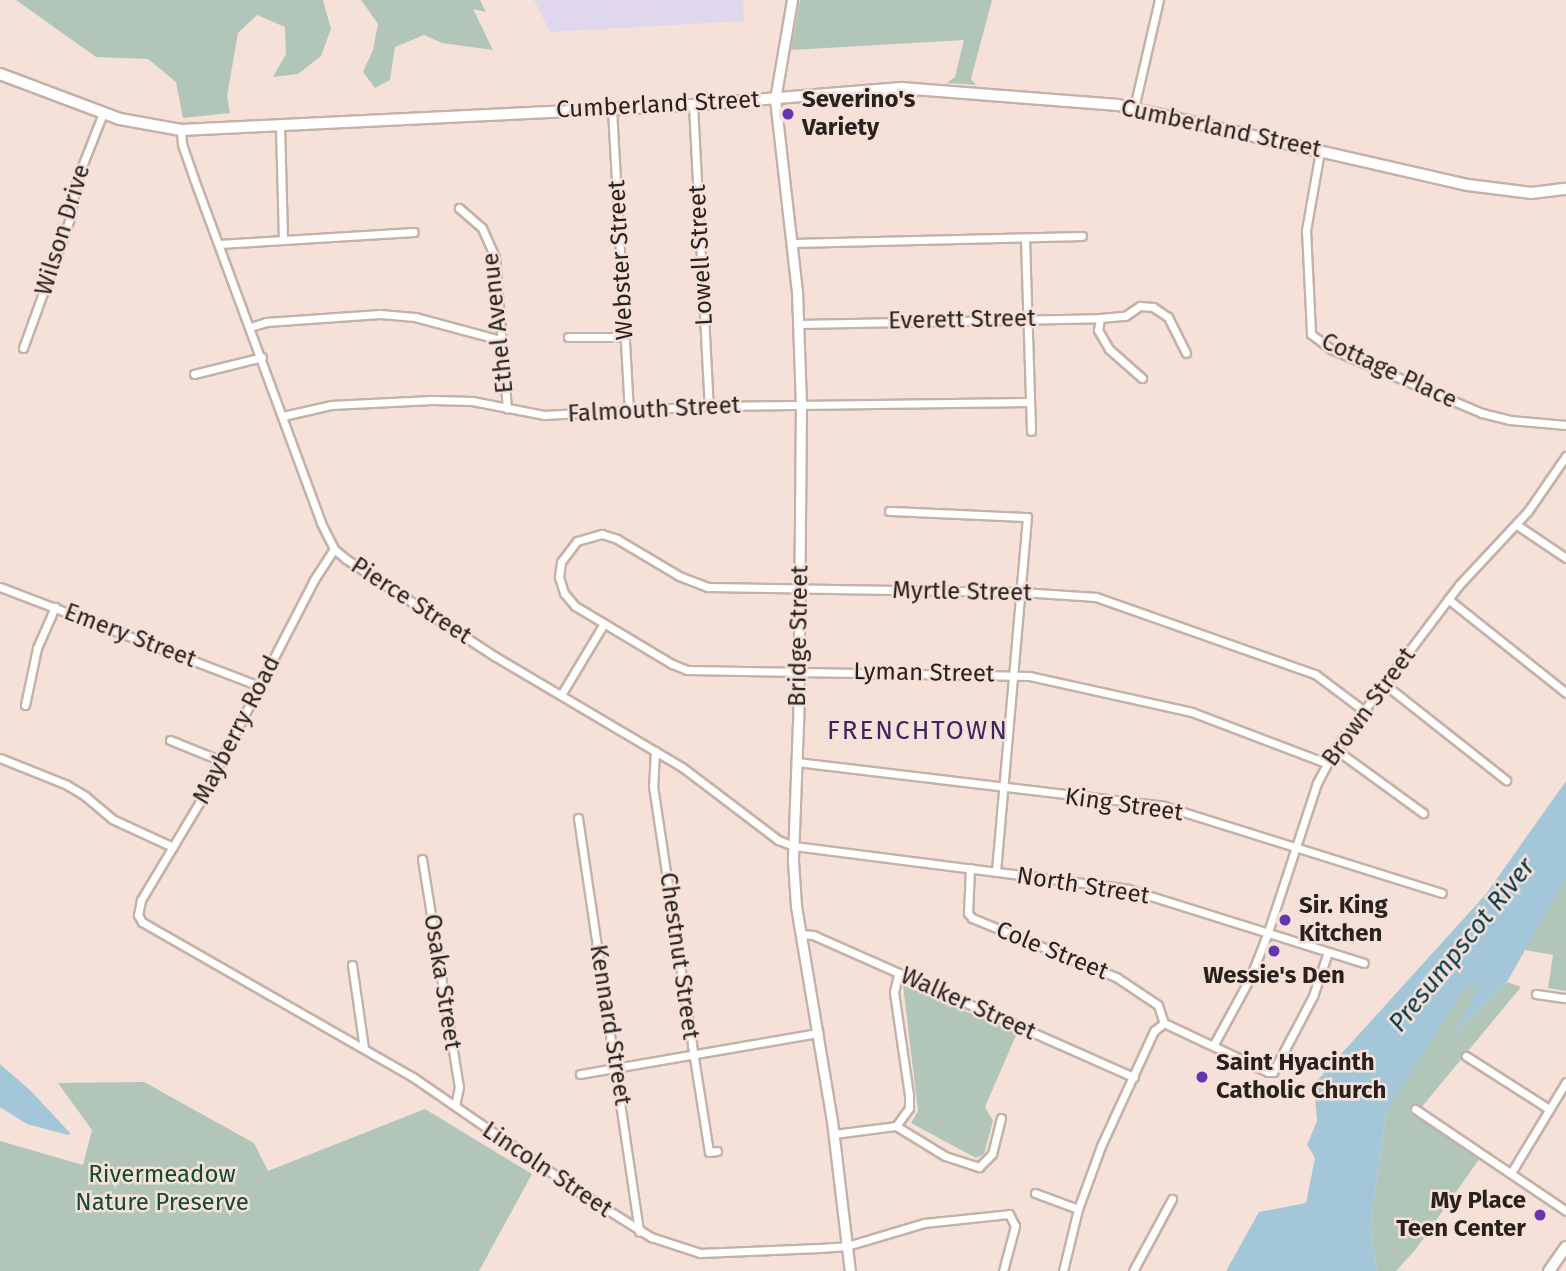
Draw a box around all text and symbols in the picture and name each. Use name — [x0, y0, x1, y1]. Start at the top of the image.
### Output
street label: Cumberland Street — [555, 85, 761, 125]
place label: Severino's Variety — [802, 86, 915, 142]
street label: Cumberland Street — [1118, 94, 1324, 164]
marker: Severino's Variety — [780, 106, 796, 122]
street label: Wilson Drive — [29, 161, 97, 299]
street label: Webster Street — [602, 179, 640, 341]
street label: Lowell Street — [683, 184, 719, 326]
street label: Ethel Avenue — [476, 251, 520, 395]
street label: Everett Street — [888, 304, 1036, 336]
street label: Cottage Place — [1317, 327, 1461, 415]
street label: Falmouth Street — [567, 391, 741, 429]
street label: Pierce Street — [345, 551, 477, 651]
street label: Bridge Street — [783, 565, 815, 707]
street label: Myrtle Street — [892, 576, 1032, 608]
street label: Emery Street — [60, 598, 200, 674]
street label: Brown Street — [1316, 642, 1422, 772]
street label: Mayberry Road — [187, 651, 287, 809]
street label: Lyman Street — [853, 657, 995, 689]
district label: FRENCHTOWN — [828, 715, 1008, 747]
street label: King Street — [1063, 782, 1185, 828]
water label: Presumpscot River — [1382, 852, 1542, 1038]
street label: North Street — [1015, 861, 1151, 911]
street label: Chestnut Street — [653, 871, 705, 1041]
place label: Sir. King Kitchen — [1299, 892, 1388, 948]
street label: Osaka Street — [417, 912, 467, 1052]
marker: Sir. King Kitchen — [1277, 912, 1293, 928]
street label: Cole Street — [992, 915, 1112, 987]
street label: Kennard Street — [583, 943, 637, 1107]
marker: Wessie's Den — [1266, 943, 1282, 959]
street label: Walker Street — [896, 961, 1040, 1047]
place label: Wessie's Den — [1203, 962, 1345, 990]
place label: Saint Hyacinth Catholic Church — [1216, 1049, 1386, 1105]
marker: Saint Hyacinth Catholic Church — [1194, 1069, 1210, 1085]
street label: Lincoln Street — [477, 1116, 617, 1224]
park label: Rivermeadow Nature Preserve — [75, 1161, 249, 1217]
place label: My Place Teen Center — [1396, 1187, 1526, 1243]
marker: My Place Teen Center — [1532, 1207, 1548, 1223]

